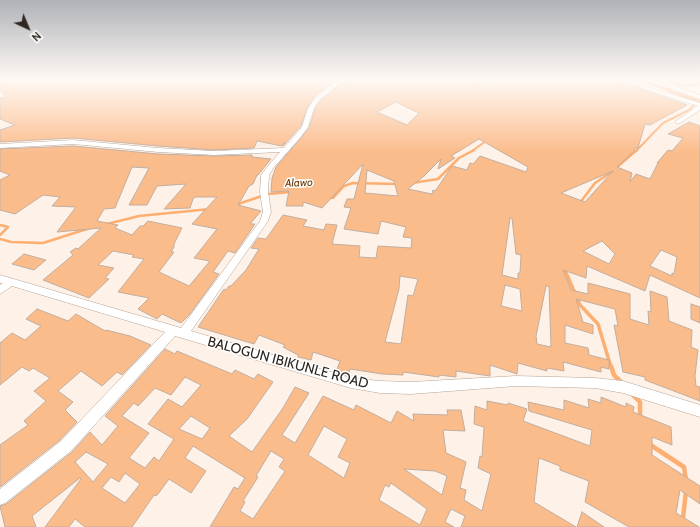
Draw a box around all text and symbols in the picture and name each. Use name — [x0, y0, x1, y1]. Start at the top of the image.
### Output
north arrow — [8, 8, 48, 48]
text: N — [29, 29, 44, 44]
water label: Alawo — [285, 176, 313, 190]
street label: BALOGUN IBIKUNLE ROAD — [206, 333, 370, 393]

